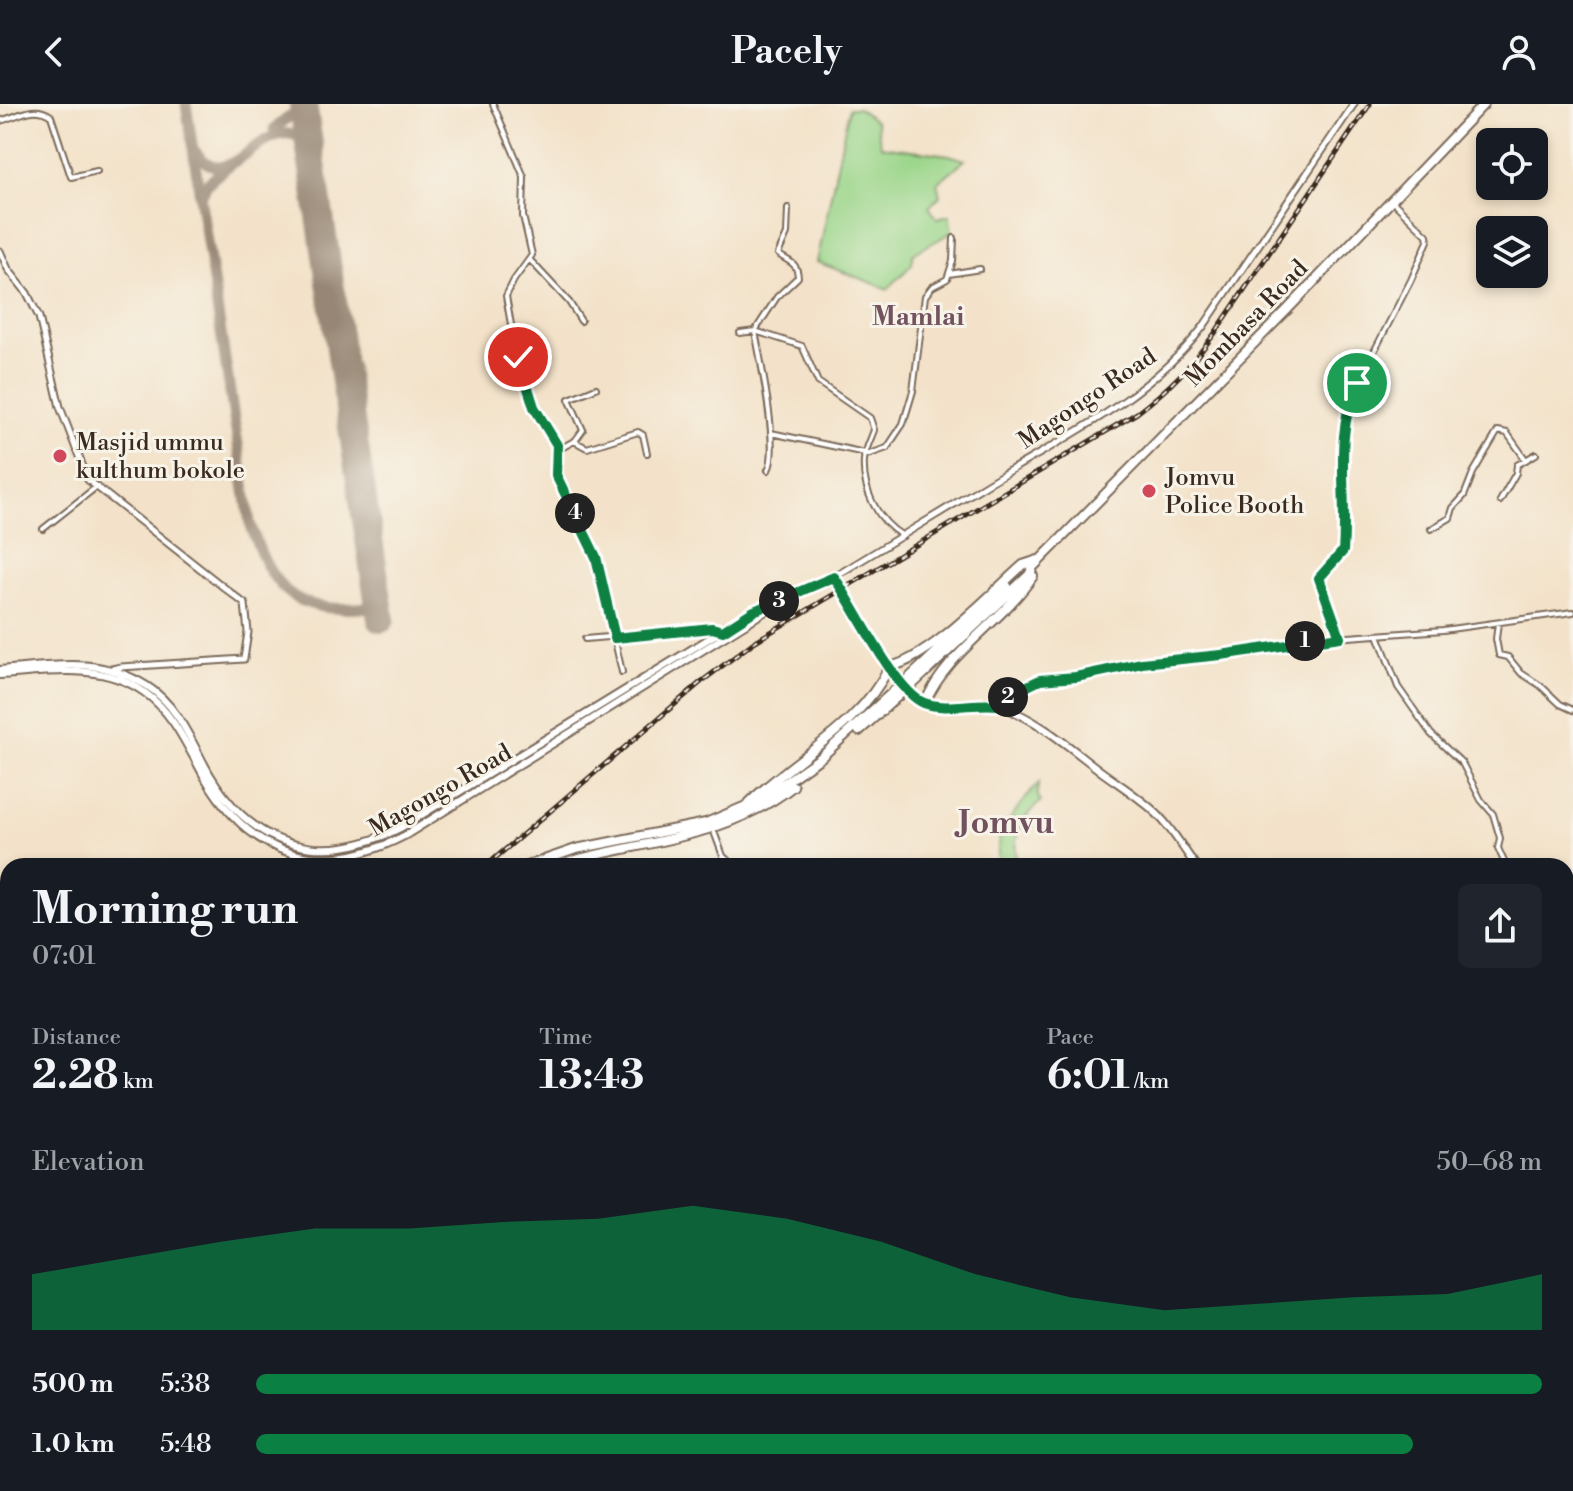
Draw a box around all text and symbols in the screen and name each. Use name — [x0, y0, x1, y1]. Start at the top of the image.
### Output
icon: back — [32, 30, 76, 74]
text: Pacely — [731, 30, 842, 75]
icon: person — [1497, 30, 1541, 74]
map controls — [1476, 128, 1548, 288]
button: locate — [1476, 128, 1548, 200]
button: layers — [1476, 216, 1548, 288]
street label: Mombasa Road — [1179, 254, 1315, 393]
district label: Mamlai — [872, 301, 964, 333]
pin — [484, 323, 552, 391]
icon: check — [496, 335, 540, 379]
street label: Magongo Road — [1013, 341, 1163, 456]
pin — [1323, 349, 1391, 417]
icon: arrive — [1335, 361, 1379, 405]
place label: Masjid ummu kulthum bokole — [76, 428, 245, 486]
marker: Masjid ummu kulthum bokole — [51, 447, 69, 465]
place label: Jomvu Police Booth — [1164, 463, 1304, 521]
marker: Jomvu Police Booth — [1140, 482, 1158, 500]
pin: 4 — [555, 493, 595, 533]
text: 4 — [568, 499, 582, 526]
pin: 3 — [759, 581, 799, 621]
text: 3 — [772, 587, 786, 614]
pin: 1 — [1285, 621, 1325, 661]
text: 1 — [1300, 627, 1310, 654]
pin: 2 — [988, 677, 1028, 717]
text: 2 — [1001, 683, 1015, 710]
street label: Magongo Road — [364, 738, 518, 844]
district label: Jomvu — [954, 803, 1054, 843]
text: Morning run — [32, 882, 298, 937]
button: share — [1458, 884, 1542, 968]
text: 07:01 — [32, 940, 96, 972]
text: Distance — [32, 1024, 121, 1051]
text: Time — [539, 1024, 592, 1051]
text: Pace — [1047, 1024, 1094, 1051]
text: 2.28 — [32, 1051, 118, 1101]
text: 13:43 — [539, 1051, 644, 1101]
text: 6:01 — [1047, 1051, 1130, 1101]
text: km — [118, 1068, 154, 1095]
text: /km — [1130, 1068, 1169, 1095]
text: Elevation — [32, 1146, 145, 1178]
text: 50–68 m — [1437, 1146, 1542, 1178]
text: 500 m — [32, 1368, 114, 1400]
text: 5:38 — [160, 1368, 211, 1400]
text: 1.0 km — [32, 1428, 115, 1460]
text: 5:48 — [160, 1428, 212, 1460]

